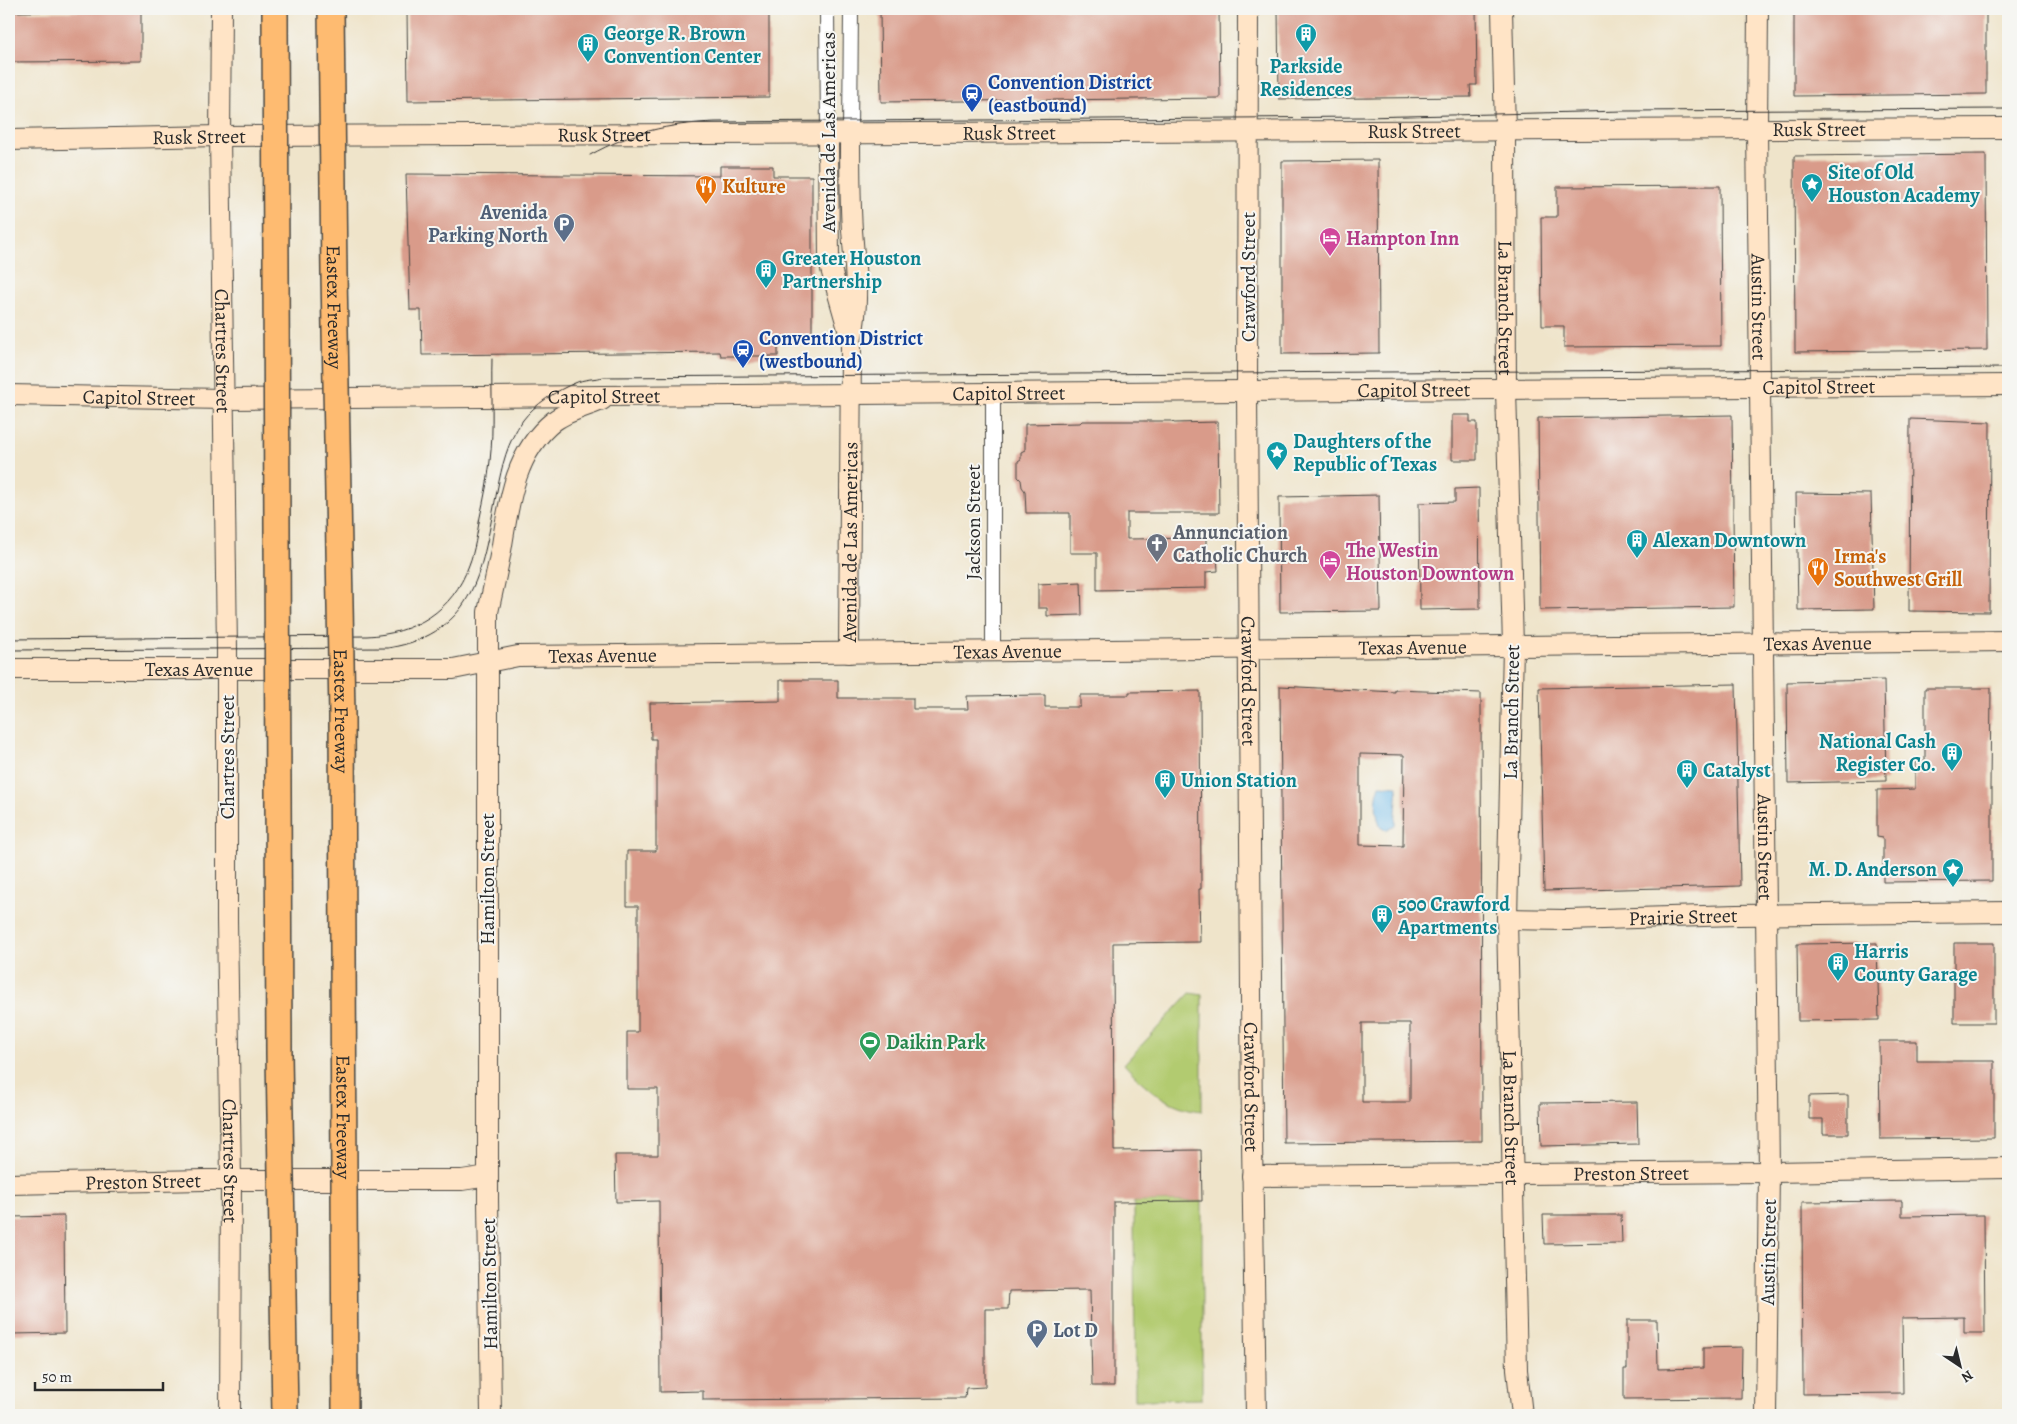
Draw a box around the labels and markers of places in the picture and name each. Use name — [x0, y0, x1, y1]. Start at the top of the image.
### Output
place label: George R. Brown Convention Center — [604, 20, 761, 70]
building icon: Parkside Residences — [1294, 22, 1318, 53]
building icon: George R. Brown Convention Center — [576, 32, 600, 63]
place label: Parkside Residences — [1260, 53, 1352, 103]
place label: Convention District (eastbound) — [988, 69, 1152, 119]
station icon: Convention District (eastbound) — [960, 82, 984, 113]
place label: Site of Old Houston Academy — [1828, 159, 1980, 209]
place icon: Site of Old Houston Academy — [1800, 172, 1824, 203]
place label: Kulture — [722, 173, 786, 200]
restaurant icon: Kulture — [694, 174, 718, 205]
place label: Avenida Parking North — [428, 199, 548, 249]
parking icon: Avenida Parking North — [552, 212, 576, 243]
place label: Hampton Inn — [1346, 225, 1459, 252]
hotel icon: Hampton Inn — [1318, 226, 1342, 257]
place label: Greater Houston Partnership — [782, 245, 921, 295]
building icon: Greater Houston Partnership — [754, 258, 778, 289]
place label: Convention District (westbound) — [759, 325, 923, 375]
station icon: Convention District (westbound) — [731, 338, 755, 369]
place label: Daughters of the Republic of Texas — [1293, 428, 1437, 478]
place icon: Daughters of the Republic of Texas — [1265, 440, 1289, 471]
place label: Annunciation Catholic Church — [1172, 519, 1308, 569]
place label: Alexan Downtown — [1652, 527, 1806, 554]
building icon: Alexan Downtown — [1625, 528, 1649, 559]
church icon: Annunciation Catholic Church — [1145, 532, 1169, 563]
place label: The Westin Houston Downtown — [1346, 537, 1514, 587]
place label: Irma's Southwest Grill — [1834, 543, 1963, 593]
hotel icon: The Westin Houston Downtown — [1318, 549, 1342, 580]
restaurant icon: Irma's Southwest Grill — [1806, 556, 1830, 587]
place label: National Cash Register Co. — [1819, 728, 1936, 778]
building icon: National Cash Register Co. — [1940, 741, 1964, 772]
place label: Catalyst — [1703, 757, 1771, 784]
building icon: Catalyst — [1675, 758, 1699, 789]
place label: Union Station — [1181, 767, 1297, 794]
building icon: Union Station — [1153, 768, 1177, 799]
place label: M. D. Anderson — [1809, 856, 1937, 883]
place icon: M. D. Anderson — [1941, 857, 1965, 888]
place label: 500 Crawford Apartments — [1397, 891, 1510, 941]
building icon: 500 Crawford Apartments — [1370, 903, 1394, 934]
place label: Harris County Garage — [1854, 938, 1977, 988]
building icon: Harris County Garage — [1826, 951, 1850, 982]
place label: Daikin Park — [886, 1029, 986, 1056]
sports icon: Daikin Park — [858, 1030, 882, 1061]
place label: Lot D — [1053, 1317, 1098, 1344]
parking icon: Lot D — [1025, 1318, 1049, 1349]

